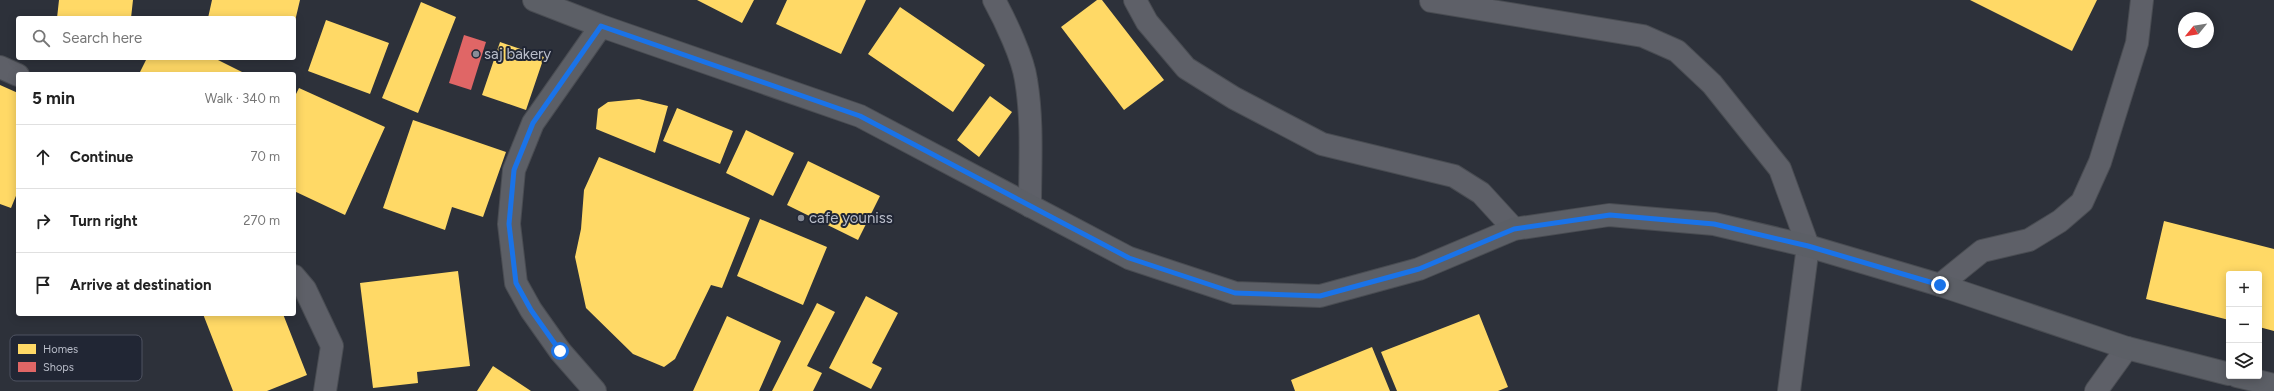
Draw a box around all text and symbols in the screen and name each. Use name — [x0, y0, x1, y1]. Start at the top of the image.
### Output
north arrow — [2178, 12, 2214, 48]
search box — [16, 16, 296, 60]
icon: search — [30, 27, 52, 49]
text: Search here — [62, 29, 142, 47]
place label: saj bakery — [484, 45, 551, 63]
marker: saj bakery — [471, 49, 481, 59]
text: 5 min — [32, 88, 75, 108]
text: Walk · 340 m — [205, 91, 280, 106]
icon: ahead — [32, 146, 54, 168]
text: Continue — [70, 148, 133, 166]
text: 70 m — [250, 149, 280, 164]
place label: cafe youniss — [809, 209, 893, 227]
icon: right — [32, 210, 54, 232]
text: Turn right — [70, 212, 138, 230]
text: 270 m — [243, 213, 280, 228]
marker: cafe youniss — [796, 213, 806, 223]
map controls — [2226, 271, 2262, 379]
button: + — [2226, 271, 2262, 307]
icon: arrive — [32, 274, 54, 296]
text: Arrive at destination — [70, 276, 211, 294]
route end — [1931, 276, 1949, 294]
button: − — [2226, 307, 2262, 343]
legend — [10, 335, 142, 381]
route start — [551, 342, 569, 360]
text: Homes — [43, 343, 78, 356]
button: layers — [2226, 343, 2262, 379]
text: Shops — [43, 361, 74, 374]

